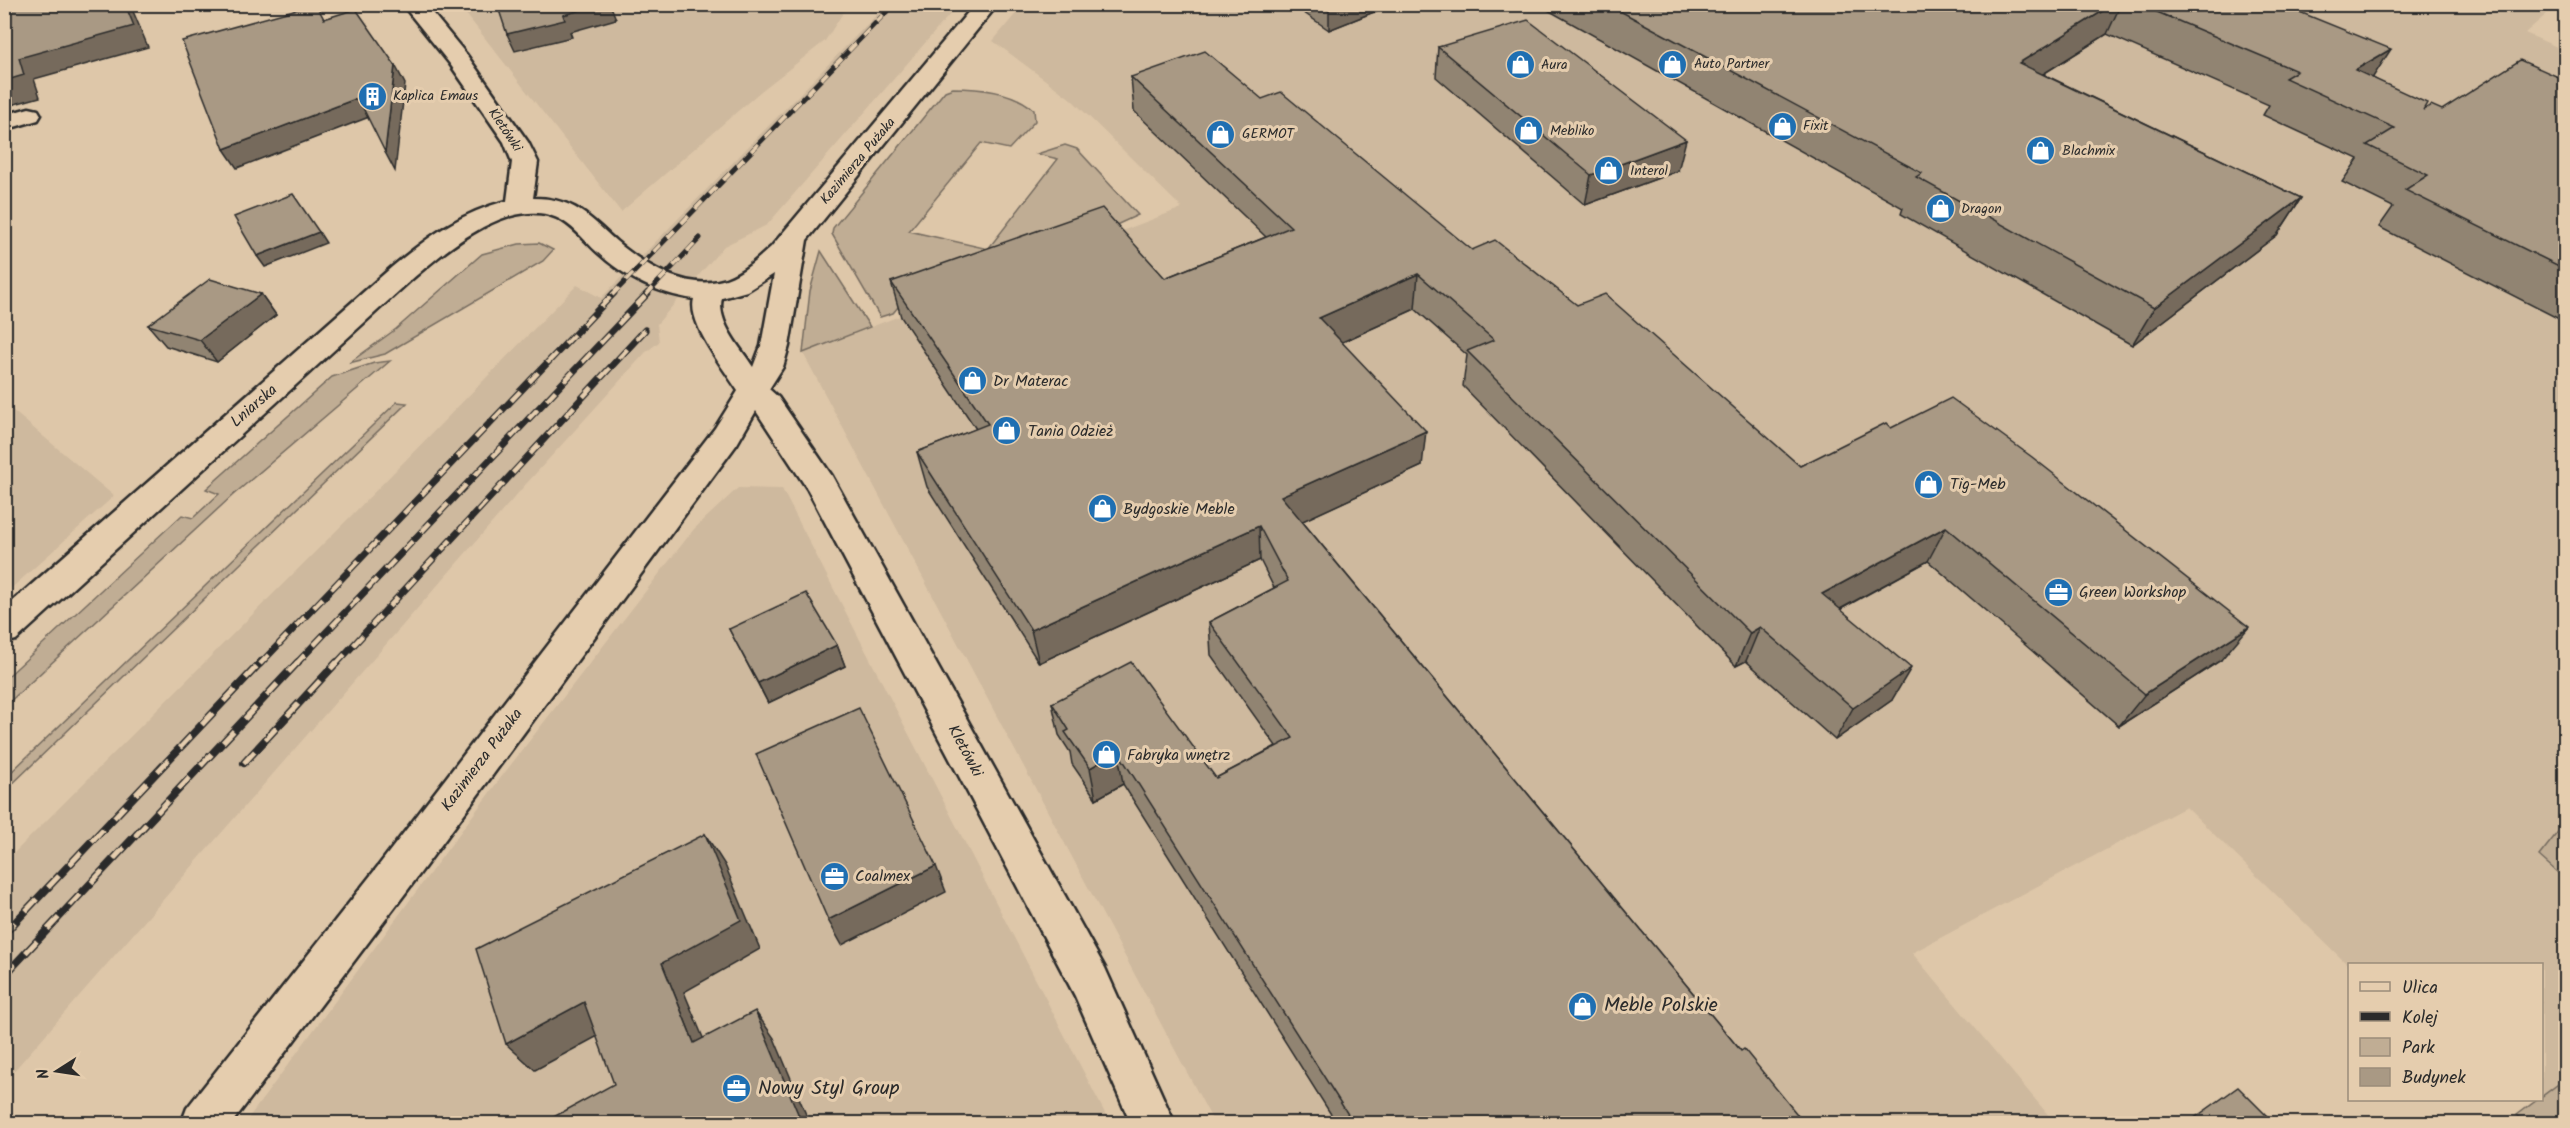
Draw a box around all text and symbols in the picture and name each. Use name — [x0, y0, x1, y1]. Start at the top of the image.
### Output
shop icon: Auto Partner — [1657, 48, 1689, 80]
shop icon: Aura — [1504, 49, 1536, 81]
place label: Auto Partner — [1694, 53, 1771, 75]
place label: Aura — [1541, 54, 1567, 76]
building icon: Kaplica Emaus — [356, 80, 388, 112]
place label: Kaplica Emaus — [393, 85, 478, 107]
street label: Kletówki — [482, 104, 528, 157]
shop icon: Fixit — [1766, 110, 1798, 142]
street label: Kazimierza Pużaka — [815, 112, 901, 210]
shop icon: Mebliko — [1513, 115, 1545, 147]
place label: Fixit — [1803, 115, 1829, 137]
shop icon: GERMOT — [1205, 118, 1237, 150]
place label: Mebliko — [1550, 120, 1594, 142]
place label: GERMOT — [1242, 123, 1296, 145]
shop icon: Blachmix — [2025, 135, 2057, 167]
place label: Blachmix — [2062, 140, 2116, 162]
shop icon: Interol — [1593, 155, 1625, 187]
place label: Interol — [1630, 160, 1668, 182]
shop icon: Dragon — [1924, 193, 1956, 225]
place label: Dragon — [1961, 198, 2002, 220]
shop icon: Dr Materac — [956, 365, 988, 397]
place label: Dr Materac — [993, 369, 1068, 394]
street label: Lniarska — [225, 378, 283, 434]
shop icon: Tania Odzież — [991, 415, 1023, 447]
place label: Tania Odzież — [1028, 419, 1113, 444]
shop icon: Tig-Meb — [1913, 468, 1945, 500]
place label: Tig-Meb — [1950, 472, 2006, 497]
shop icon: Bydgoskie Meble — [1086, 493, 1118, 525]
place label: Bydgoskie Meble — [1123, 497, 1235, 522]
office icon: Green Workshop — [2042, 576, 2074, 608]
place label: Green Workshop — [2079, 580, 2187, 605]
street label: Kazimierza Pużaka — [435, 703, 529, 817]
street label: Kletówki — [941, 720, 990, 783]
shop icon: Fabryka wnętrz — [1090, 739, 1122, 771]
place label: Fabryka wnętrz — [1127, 743, 1230, 768]
office icon: Coalmex — [818, 860, 850, 892]
place label: Coalmex — [855, 864, 911, 889]
legend — [2348, 963, 2543, 1101]
text: Ulica — [2402, 974, 2438, 1003]
shop icon: Meble Polskie — [1567, 990, 1599, 1022]
place label: Meble Polskie — [1604, 990, 1718, 1022]
text: Kolej — [2402, 1004, 2439, 1033]
text: Park — [2402, 1034, 2435, 1063]
north arrow — [27, 1041, 87, 1101]
text: Budynek — [2402, 1064, 2466, 1093]
text: N — [31, 1066, 57, 1081]
office icon: Nowy Styl Group — [721, 1073, 753, 1105]
place label: Nowy Styl Group — [758, 1073, 900, 1105]

